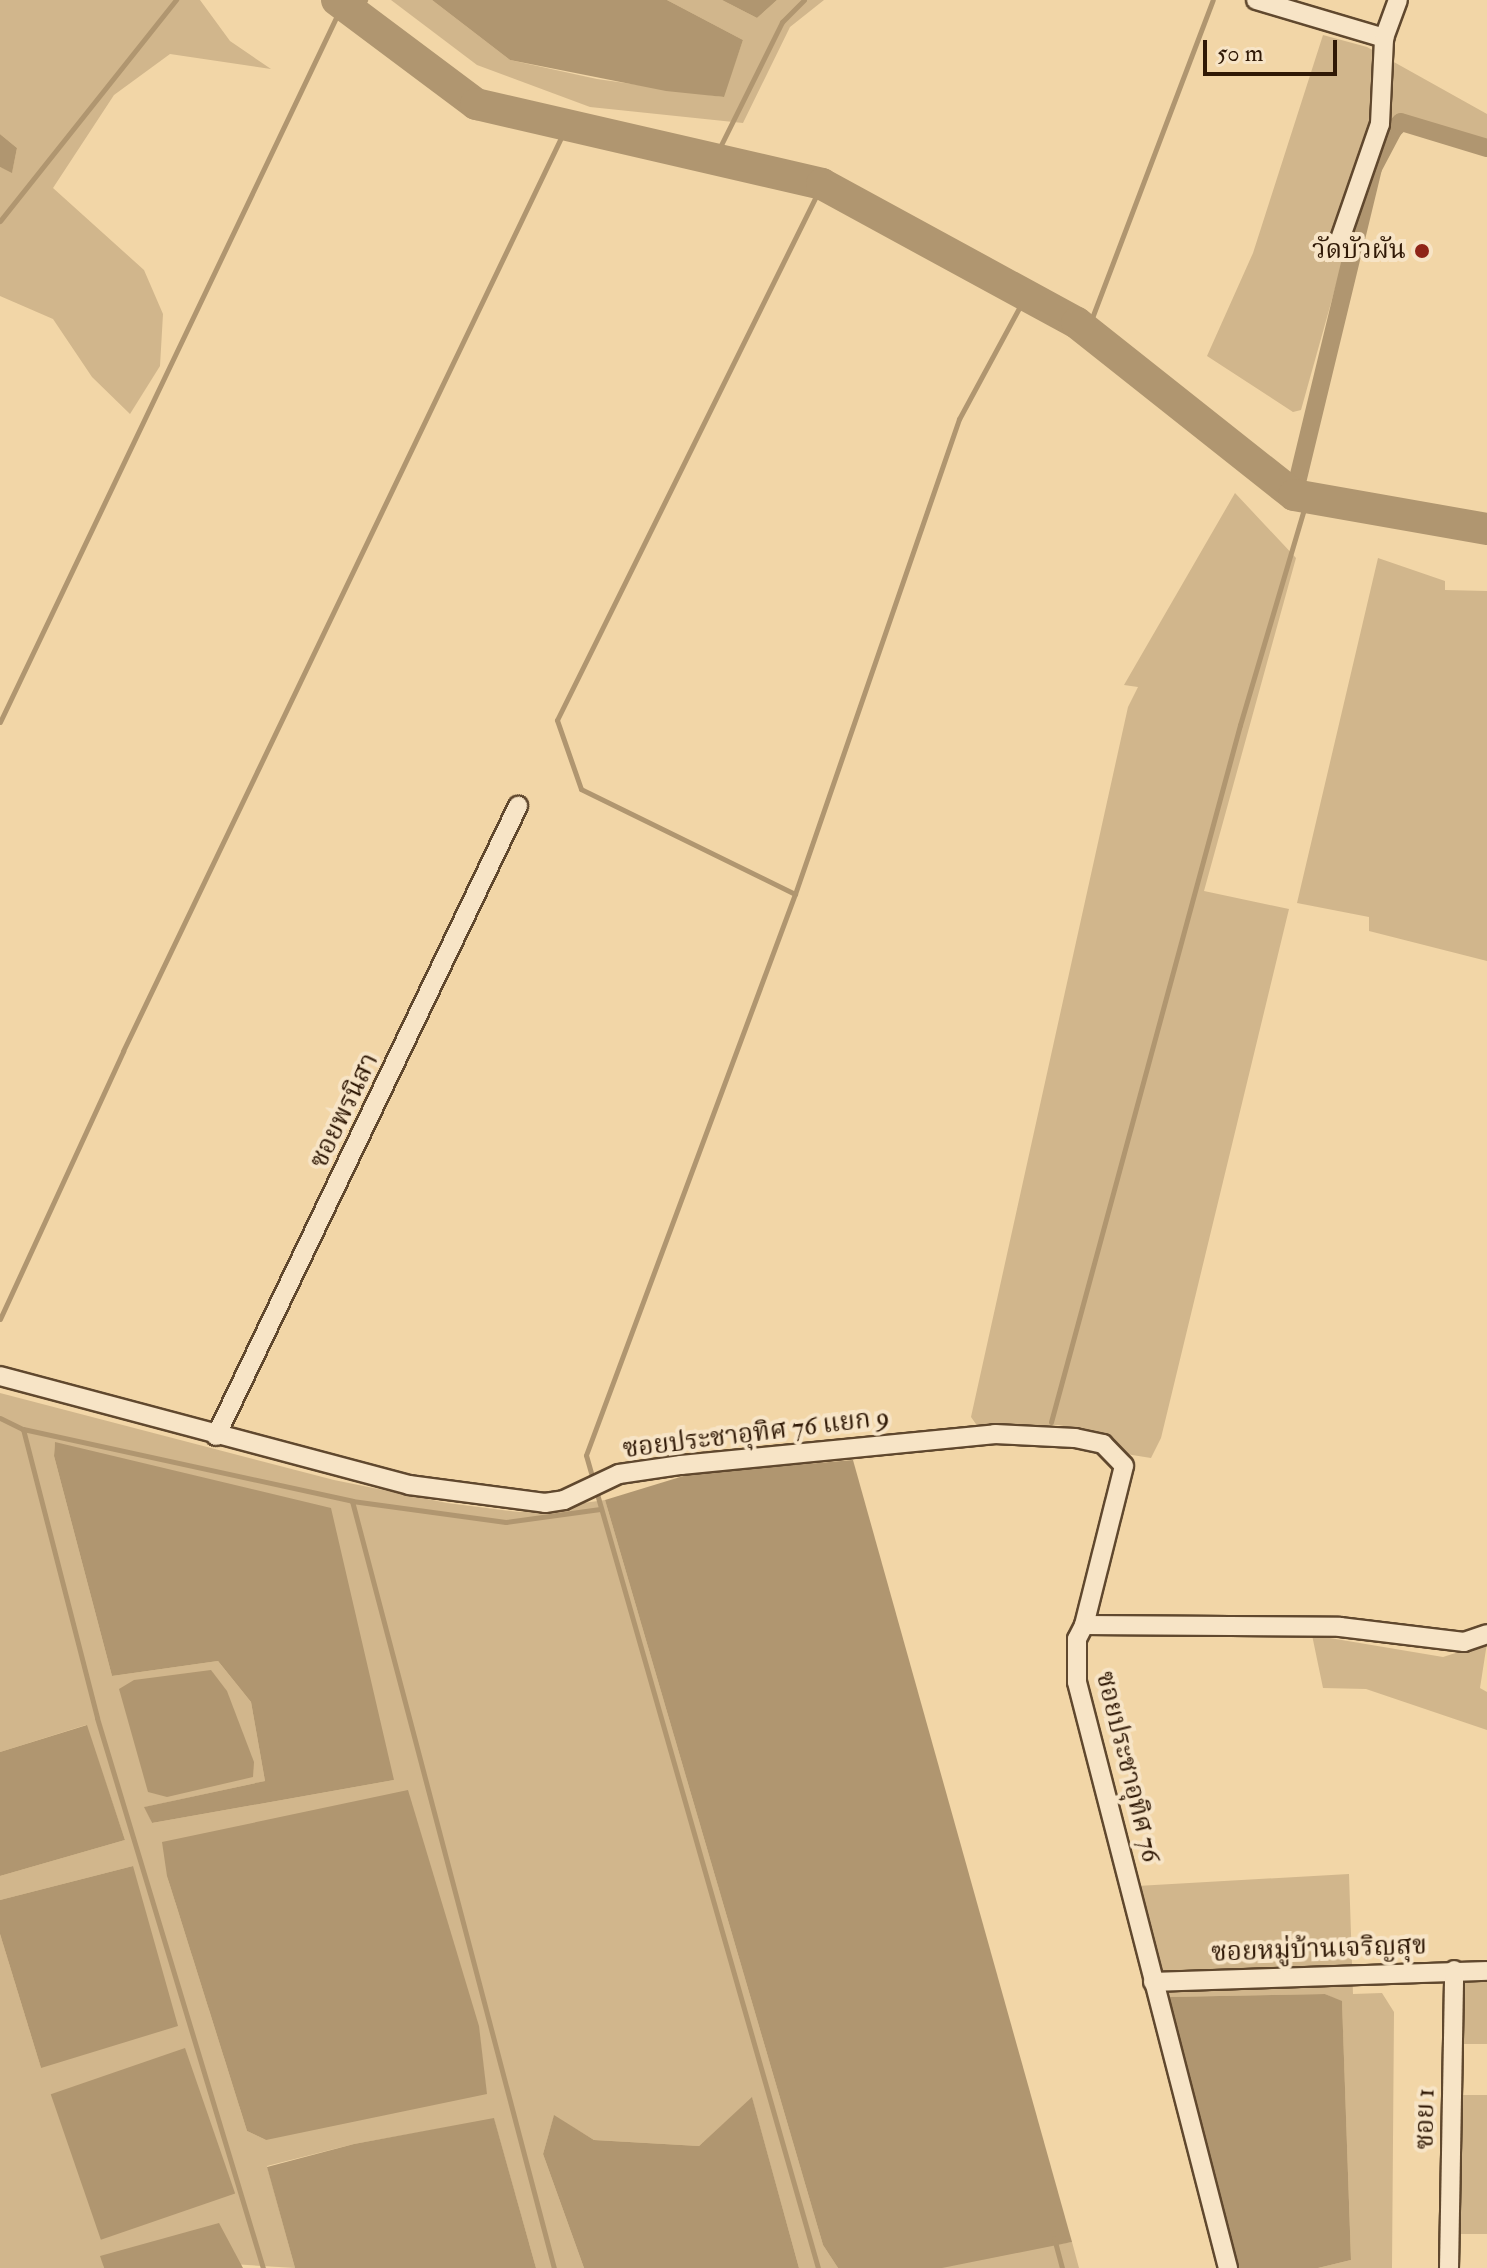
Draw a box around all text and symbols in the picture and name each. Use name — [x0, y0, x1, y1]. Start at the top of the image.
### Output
scale bar — [1207, 24, 1341, 74]
text: 50 m — [1217, 38, 1263, 69]
place label: วัดบัวผัน — [1312, 235, 1406, 267]
marker: วัดบัวผัน — [1413, 242, 1431, 260]
street label: ซอยพรนิสา — [304, 1048, 386, 1174]
street label: ซอยประชาอุทิศ 76 แยก 9 — [621, 1402, 891, 1466]
street label: ซอยประชาอุทิศ 76 — [1088, 1668, 1166, 1866]
street label: ซอยหมู่บ้านเจริญสุข — [1211, 1931, 1427, 1969]
street label: ซอย 1 — [1410, 2088, 1442, 2150]

